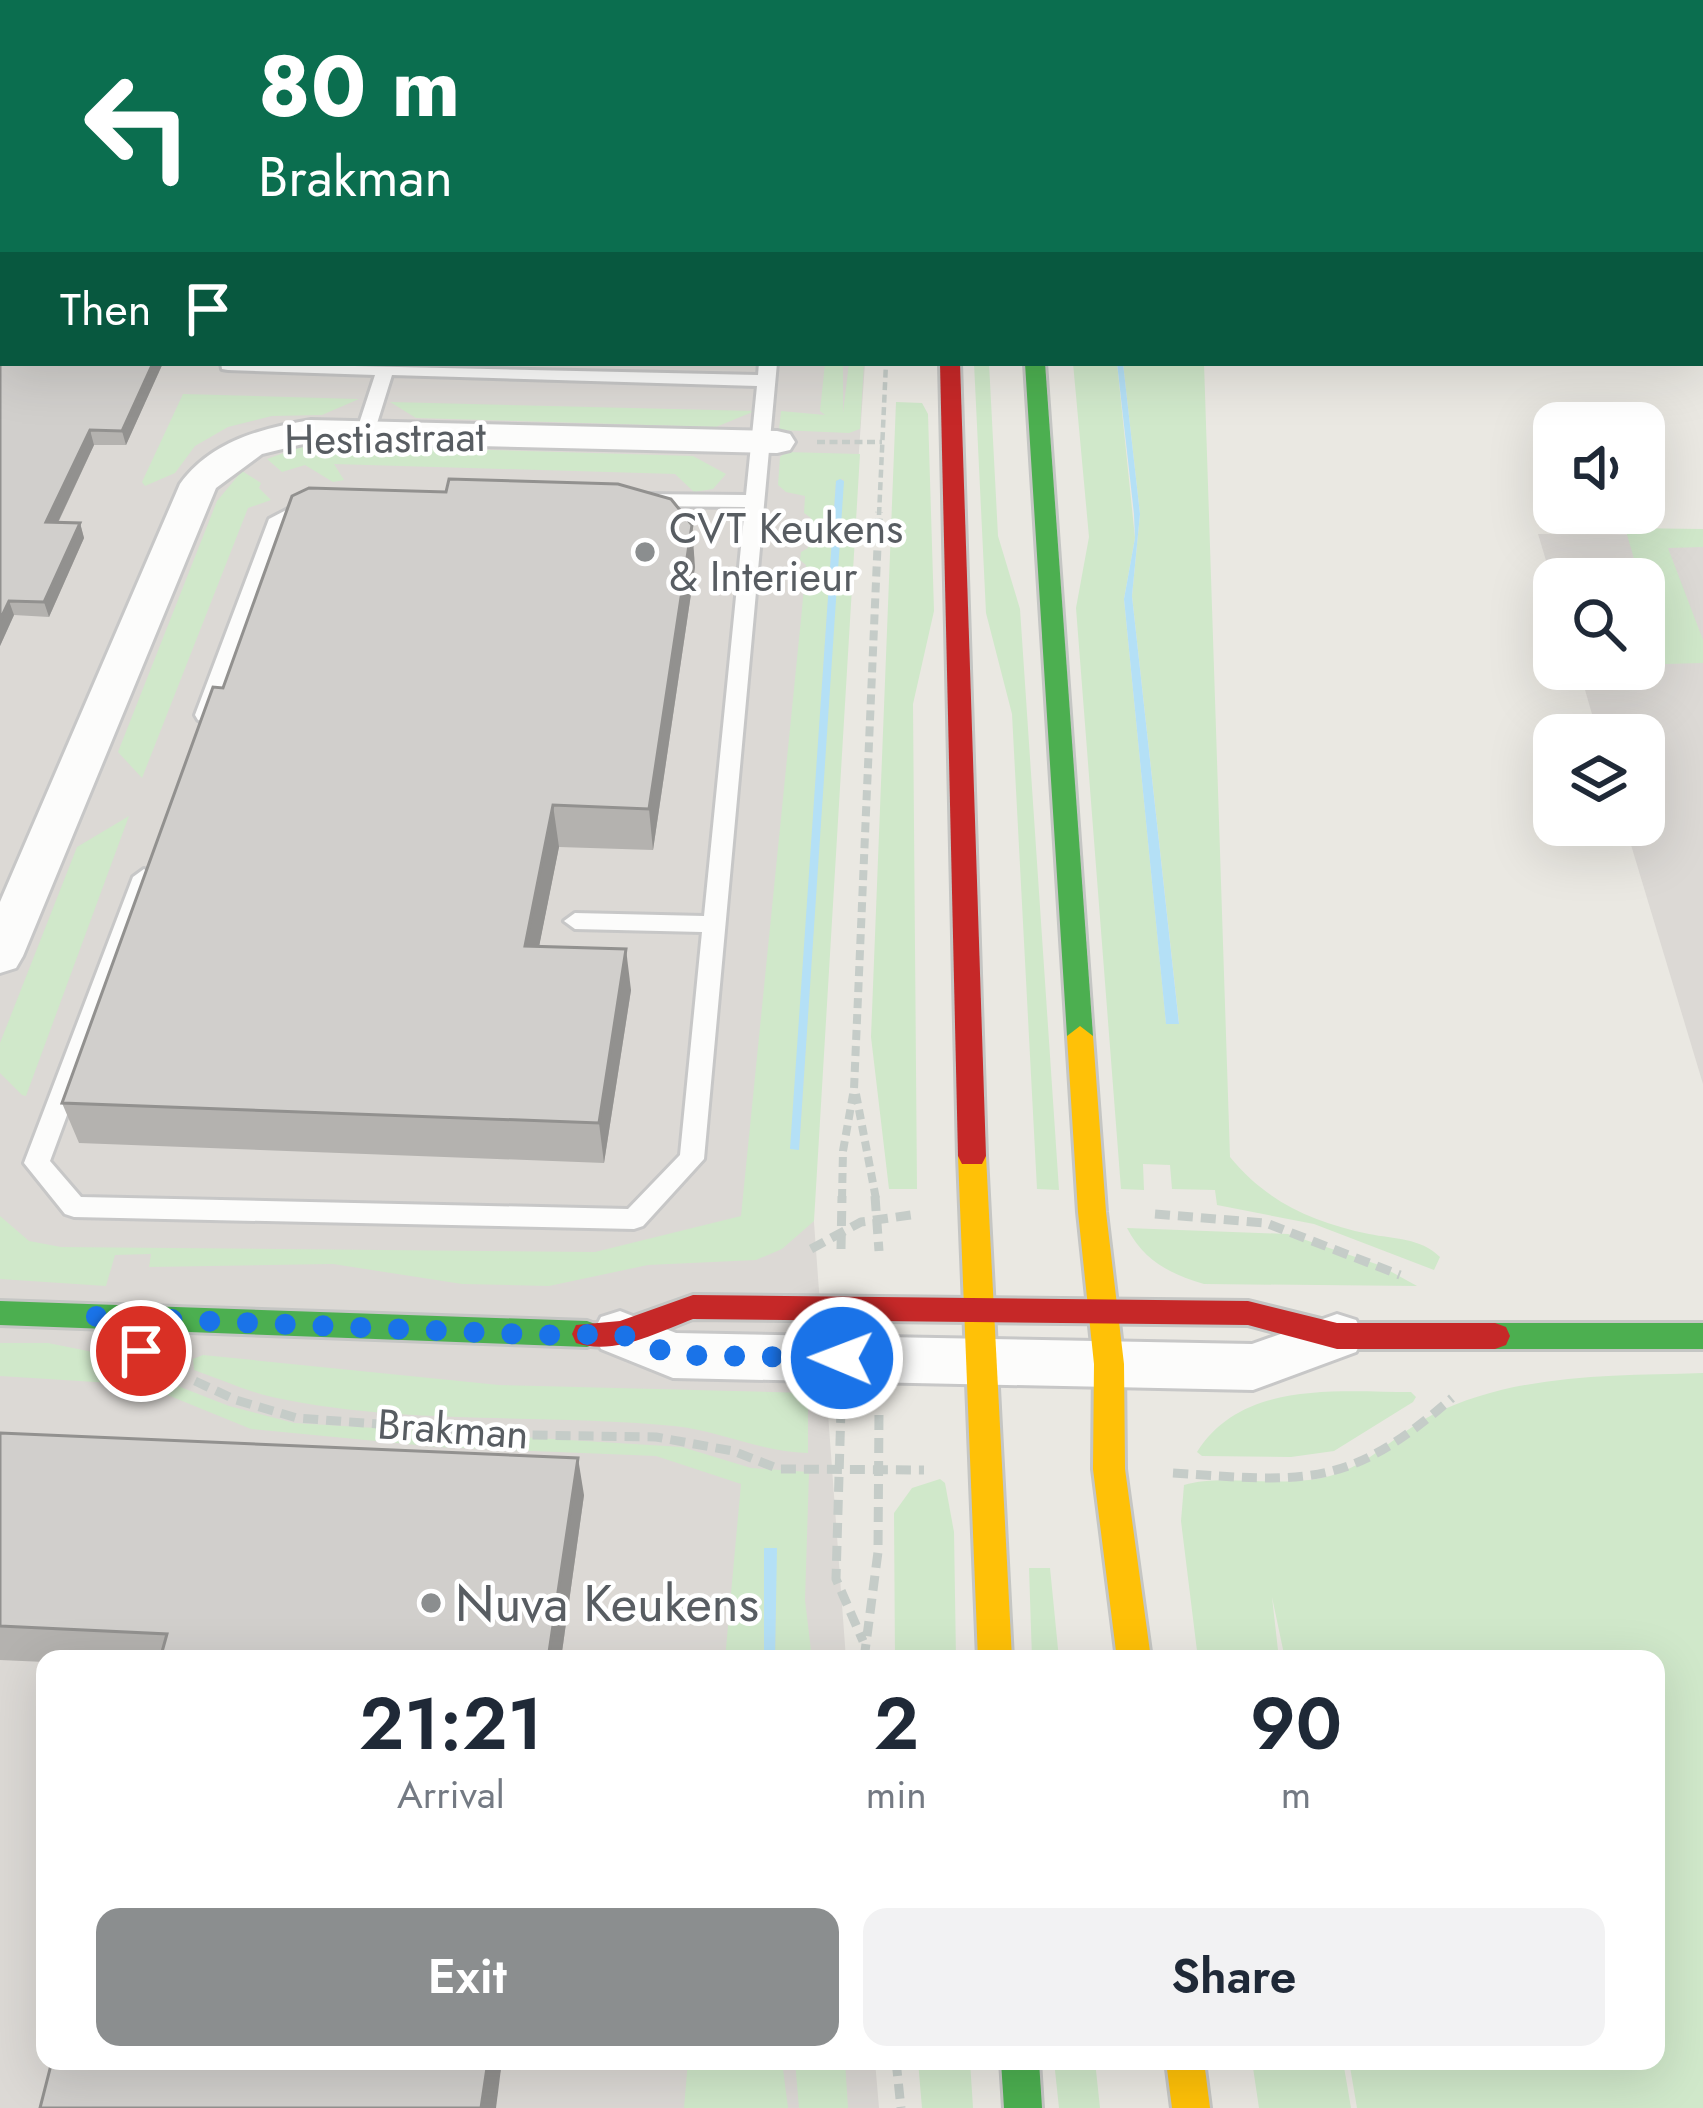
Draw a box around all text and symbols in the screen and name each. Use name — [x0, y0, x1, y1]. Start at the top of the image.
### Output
text: 80 m — [258, 26, 460, 148]
icon: left — [60, 48, 216, 204]
text: Brakman — [258, 138, 453, 216]
icon: arrive — [175, 276, 241, 342]
text: Then — [60, 277, 151, 342]
map controls — [1533, 402, 1665, 846]
button: sound — [1533, 402, 1665, 534]
street label: Hestiastraat — [284, 406, 486, 470]
place label: CVT Keukens & Interieur — [669, 498, 903, 607]
marker: CVT Keukens & Interieur — [632, 539, 658, 565]
button: search — [1533, 558, 1665, 690]
button: layers — [1533, 714, 1665, 846]
position arrow — [779, 1295, 905, 1421]
pin — [90, 1300, 192, 1402]
icon: arrive — [108, 1318, 174, 1384]
street label: Brakman — [375, 1393, 531, 1465]
place label: Nuva Keukens — [455, 1566, 759, 1640]
marker: Nuva Keukens — [418, 1590, 444, 1616]
text: 21:21 — [359, 1672, 543, 1776]
text: 2 — [874, 1672, 919, 1776]
text: 90 — [1250, 1672, 1342, 1776]
text: Arrival — [397, 1766, 505, 1823]
text: min — [866, 1766, 927, 1823]
text: m — [1281, 1766, 1311, 1823]
button: Exit — [96, 1908, 839, 2046]
button: Share — [863, 1908, 1605, 2046]

